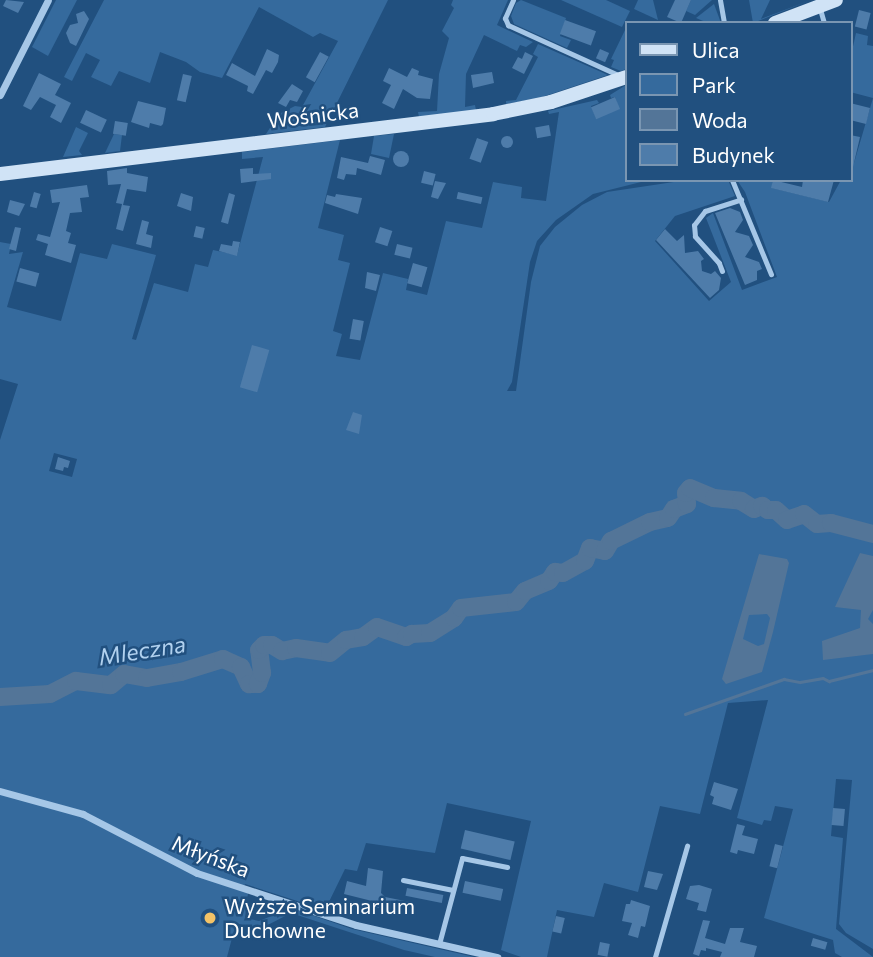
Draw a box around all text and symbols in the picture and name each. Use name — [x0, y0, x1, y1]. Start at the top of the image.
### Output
legend — [624, 21, 852, 182]
text: Ulica — [692, 37, 739, 62]
text: Park — [692, 72, 736, 97]
street label: Wośnicka — [266, 97, 360, 133]
text: Woda — [692, 107, 748, 132]
text: Budynek — [692, 142, 775, 167]
water label: Mleczna — [96, 629, 188, 671]
street label: Młyńska — [169, 830, 253, 882]
place label: Wyższe Seminarium Duchowne — [224, 893, 415, 943]
marker: Wyższe Seminarium Duchowne — [202, 910, 218, 926]

